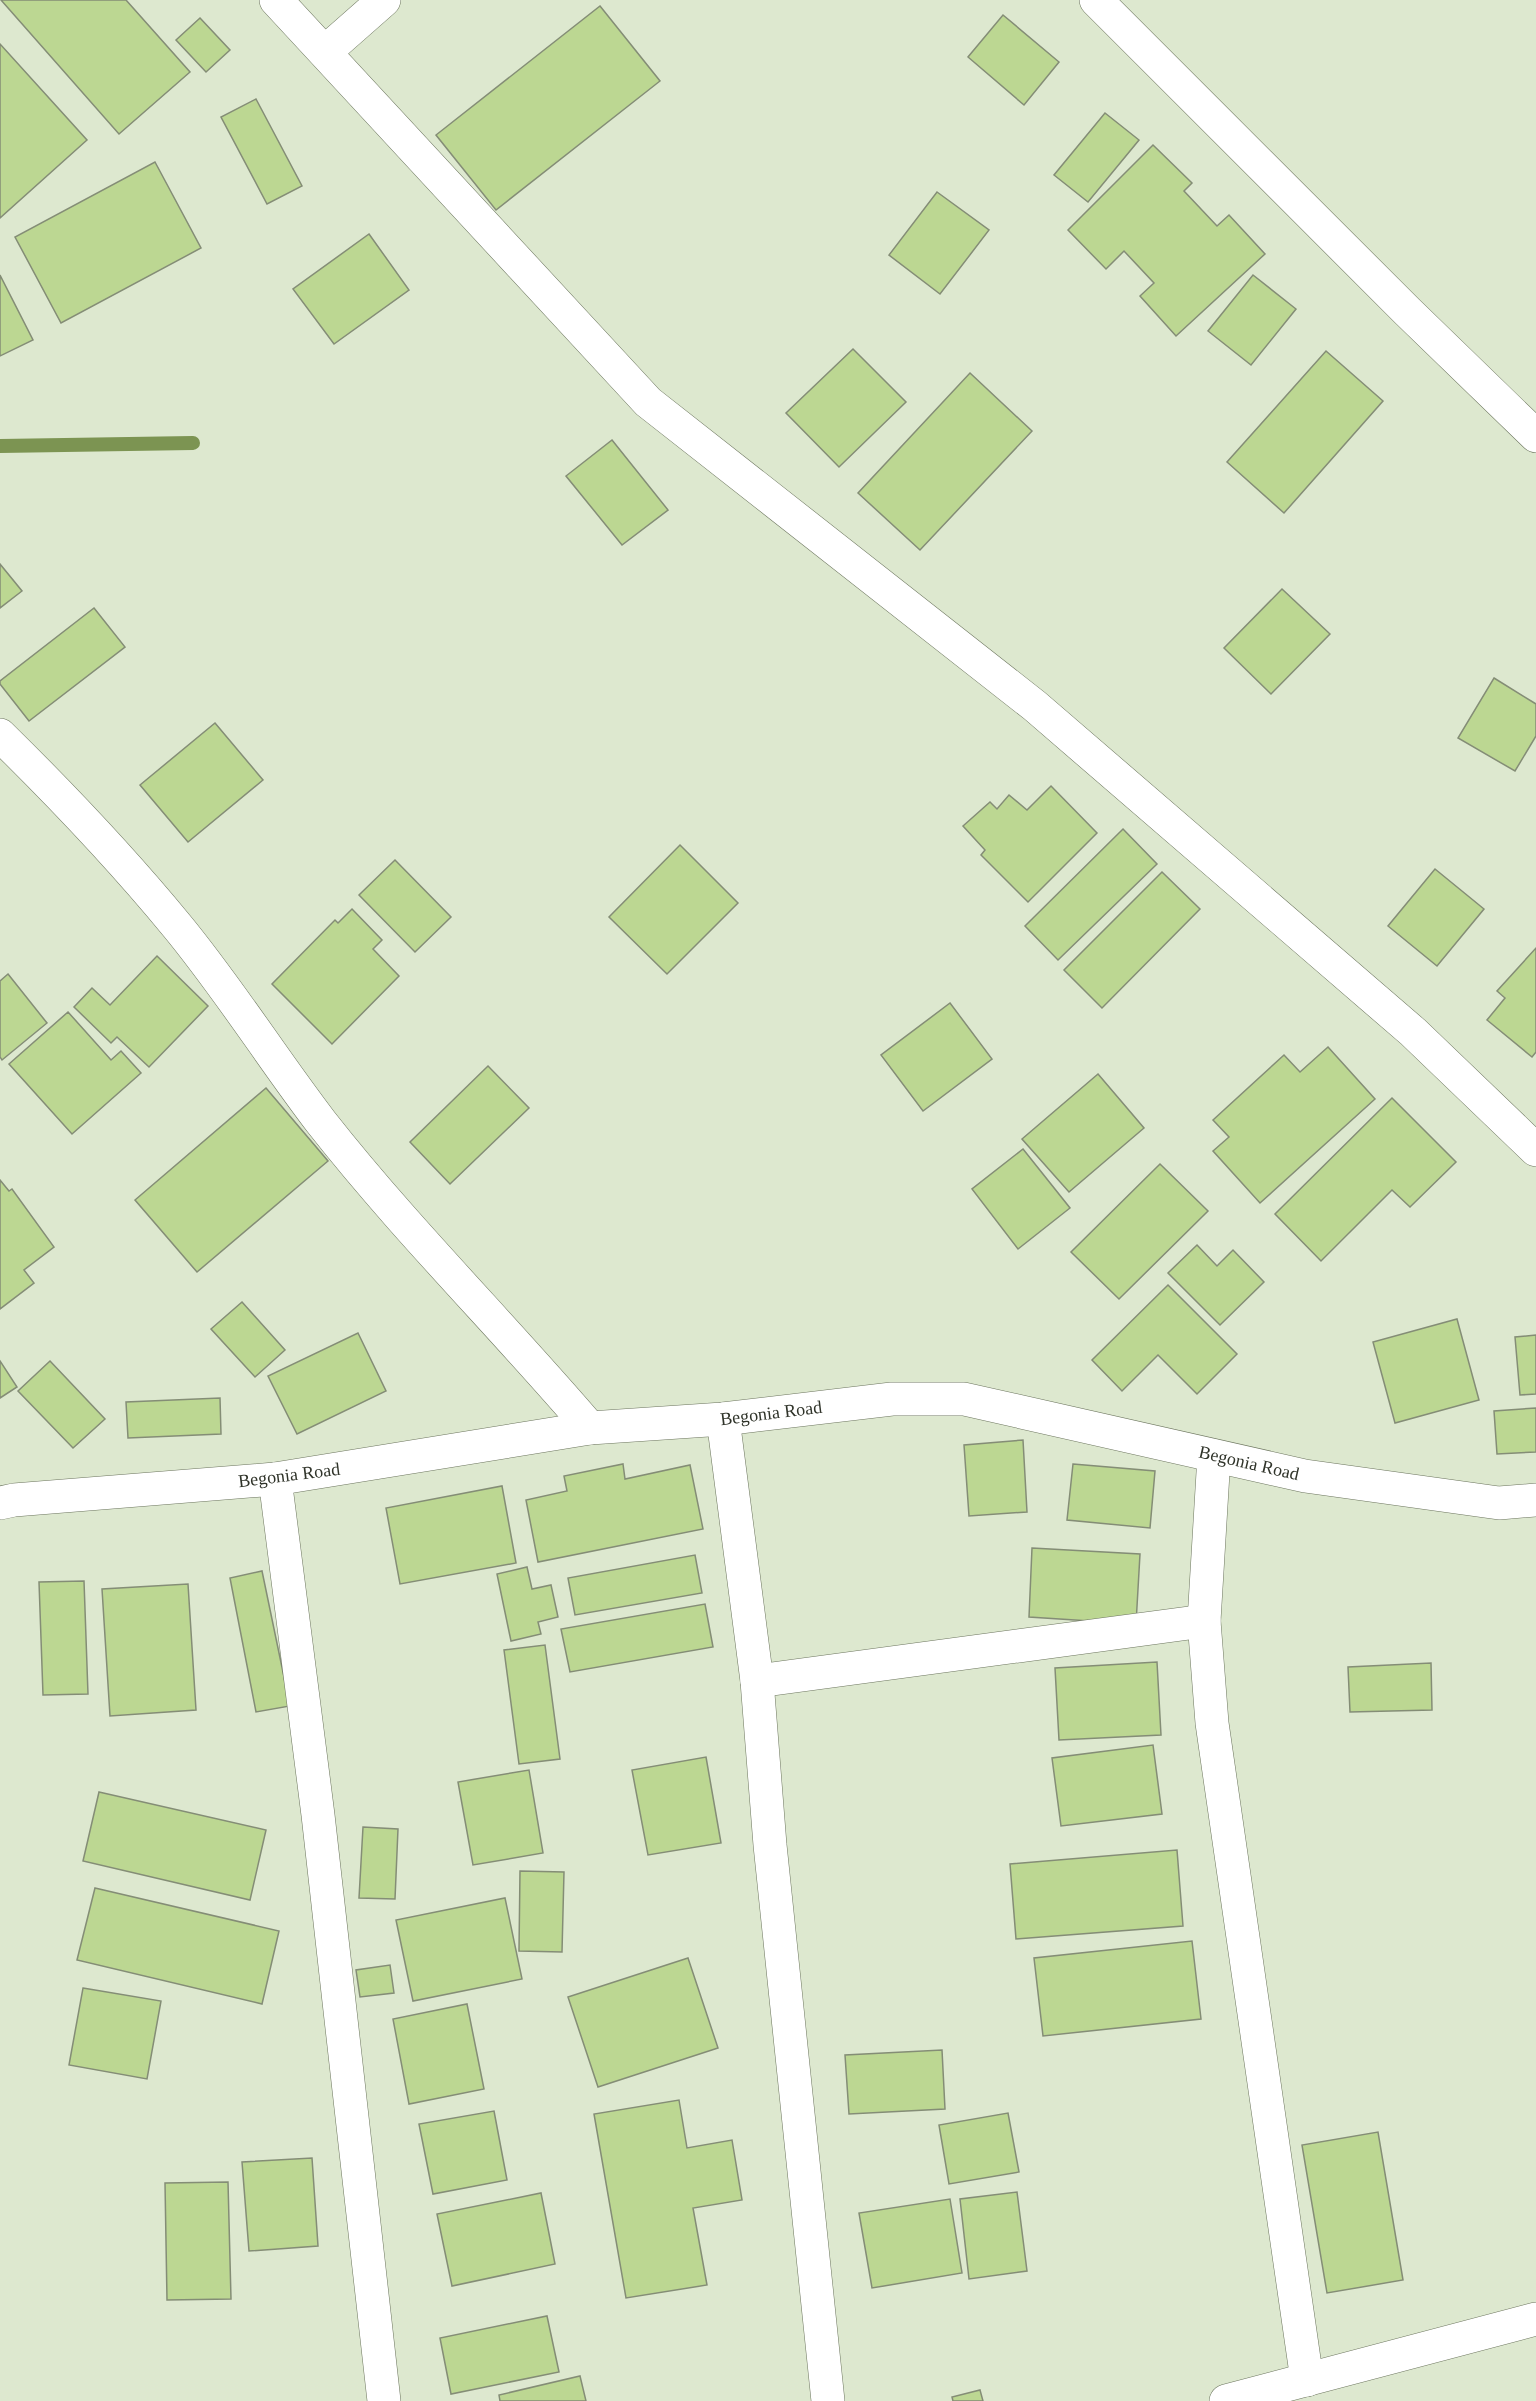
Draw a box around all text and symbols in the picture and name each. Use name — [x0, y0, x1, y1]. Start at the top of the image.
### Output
street label: Begonia Road — [719, 1397, 823, 1429]
street label: Begonia Road — [1197, 1442, 1301, 1484]
street label: Begonia Road — [237, 1459, 341, 1491]

